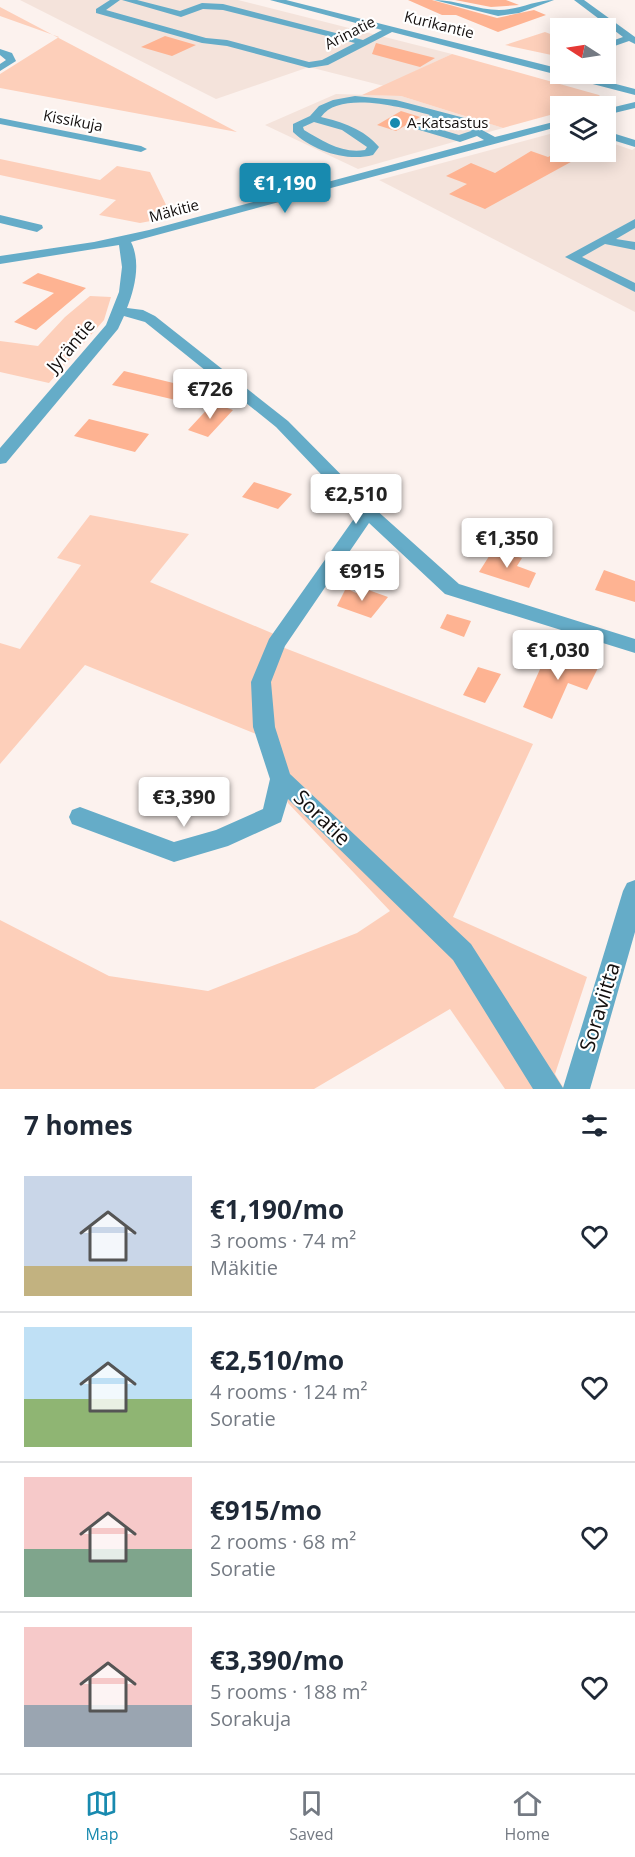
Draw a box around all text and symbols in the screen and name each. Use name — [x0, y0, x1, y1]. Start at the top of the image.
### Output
street label: Kurikantie — [402, 6, 476, 42]
street label: Arinatie — [321, 11, 378, 53]
north arrow — [550, 18, 616, 84]
map controls — [550, 18, 616, 162]
button: layers — [550, 96, 616, 162]
street label: Kissikuja — [42, 104, 105, 136]
place label: A-Katsastus — [407, 112, 489, 132]
marker: A-Katsastus — [388, 116, 402, 130]
pin: €1,190 — [236, 163, 334, 214]
text: €1,190 — [254, 169, 316, 196]
street label: Mäkitie — [146, 194, 201, 226]
street label: Jyräntie — [39, 313, 100, 379]
pin: €726 — [174, 369, 246, 420]
text: €726 — [187, 375, 233, 402]
pin: €2,510 — [307, 474, 405, 525]
text: €2,510 — [325, 480, 387, 507]
pin: €1,350 — [458, 518, 556, 569]
text: €1,350 — [476, 524, 538, 551]
pin: €915 — [326, 551, 398, 602]
text: €915 — [339, 557, 385, 584]
pin: €1,030 — [509, 630, 607, 681]
text: €1,030 — [527, 636, 589, 663]
pin: €3,390 — [135, 777, 233, 828]
text: €3,390 — [153, 783, 215, 810]
street label: Soratie — [288, 783, 357, 851]
street label: Soraviitta — [572, 959, 626, 1055]
text: 7 homes — [24, 1107, 133, 1143]
icon: filters — [578, 1109, 611, 1142]
text: €1,190/mo — [210, 1191, 344, 1227]
icon: home — [72, 1200, 144, 1272]
icon: heart — [578, 1220, 611, 1253]
text: 3 rooms · 74 m² — [210, 1227, 356, 1254]
text: Mäkitie — [210, 1254, 278, 1281]
text: €2,510/mo — [210, 1342, 344, 1378]
icon: home — [72, 1351, 144, 1423]
icon: heart — [578, 1371, 611, 1404]
text: 4 rooms · 124 m² — [210, 1378, 368, 1405]
text: Soratie — [210, 1405, 276, 1432]
text: €915/mo — [210, 1492, 322, 1528]
icon: home — [72, 1501, 144, 1573]
icon: heart — [578, 1521, 611, 1554]
text: 2 rooms · 68 m² — [210, 1528, 356, 1555]
text: Soratie — [210, 1555, 276, 1582]
text: €3,390/mo — [210, 1642, 344, 1678]
icon: home — [72, 1651, 144, 1723]
icon: heart — [578, 1671, 611, 1704]
text: 5 rooms · 188 m² — [210, 1678, 368, 1705]
text: Sorakuja — [210, 1705, 291, 1732]
tab: Map — [85, 1787, 118, 1845]
tab: Saved — [289, 1787, 334, 1845]
tab: Home — [504, 1787, 550, 1845]

